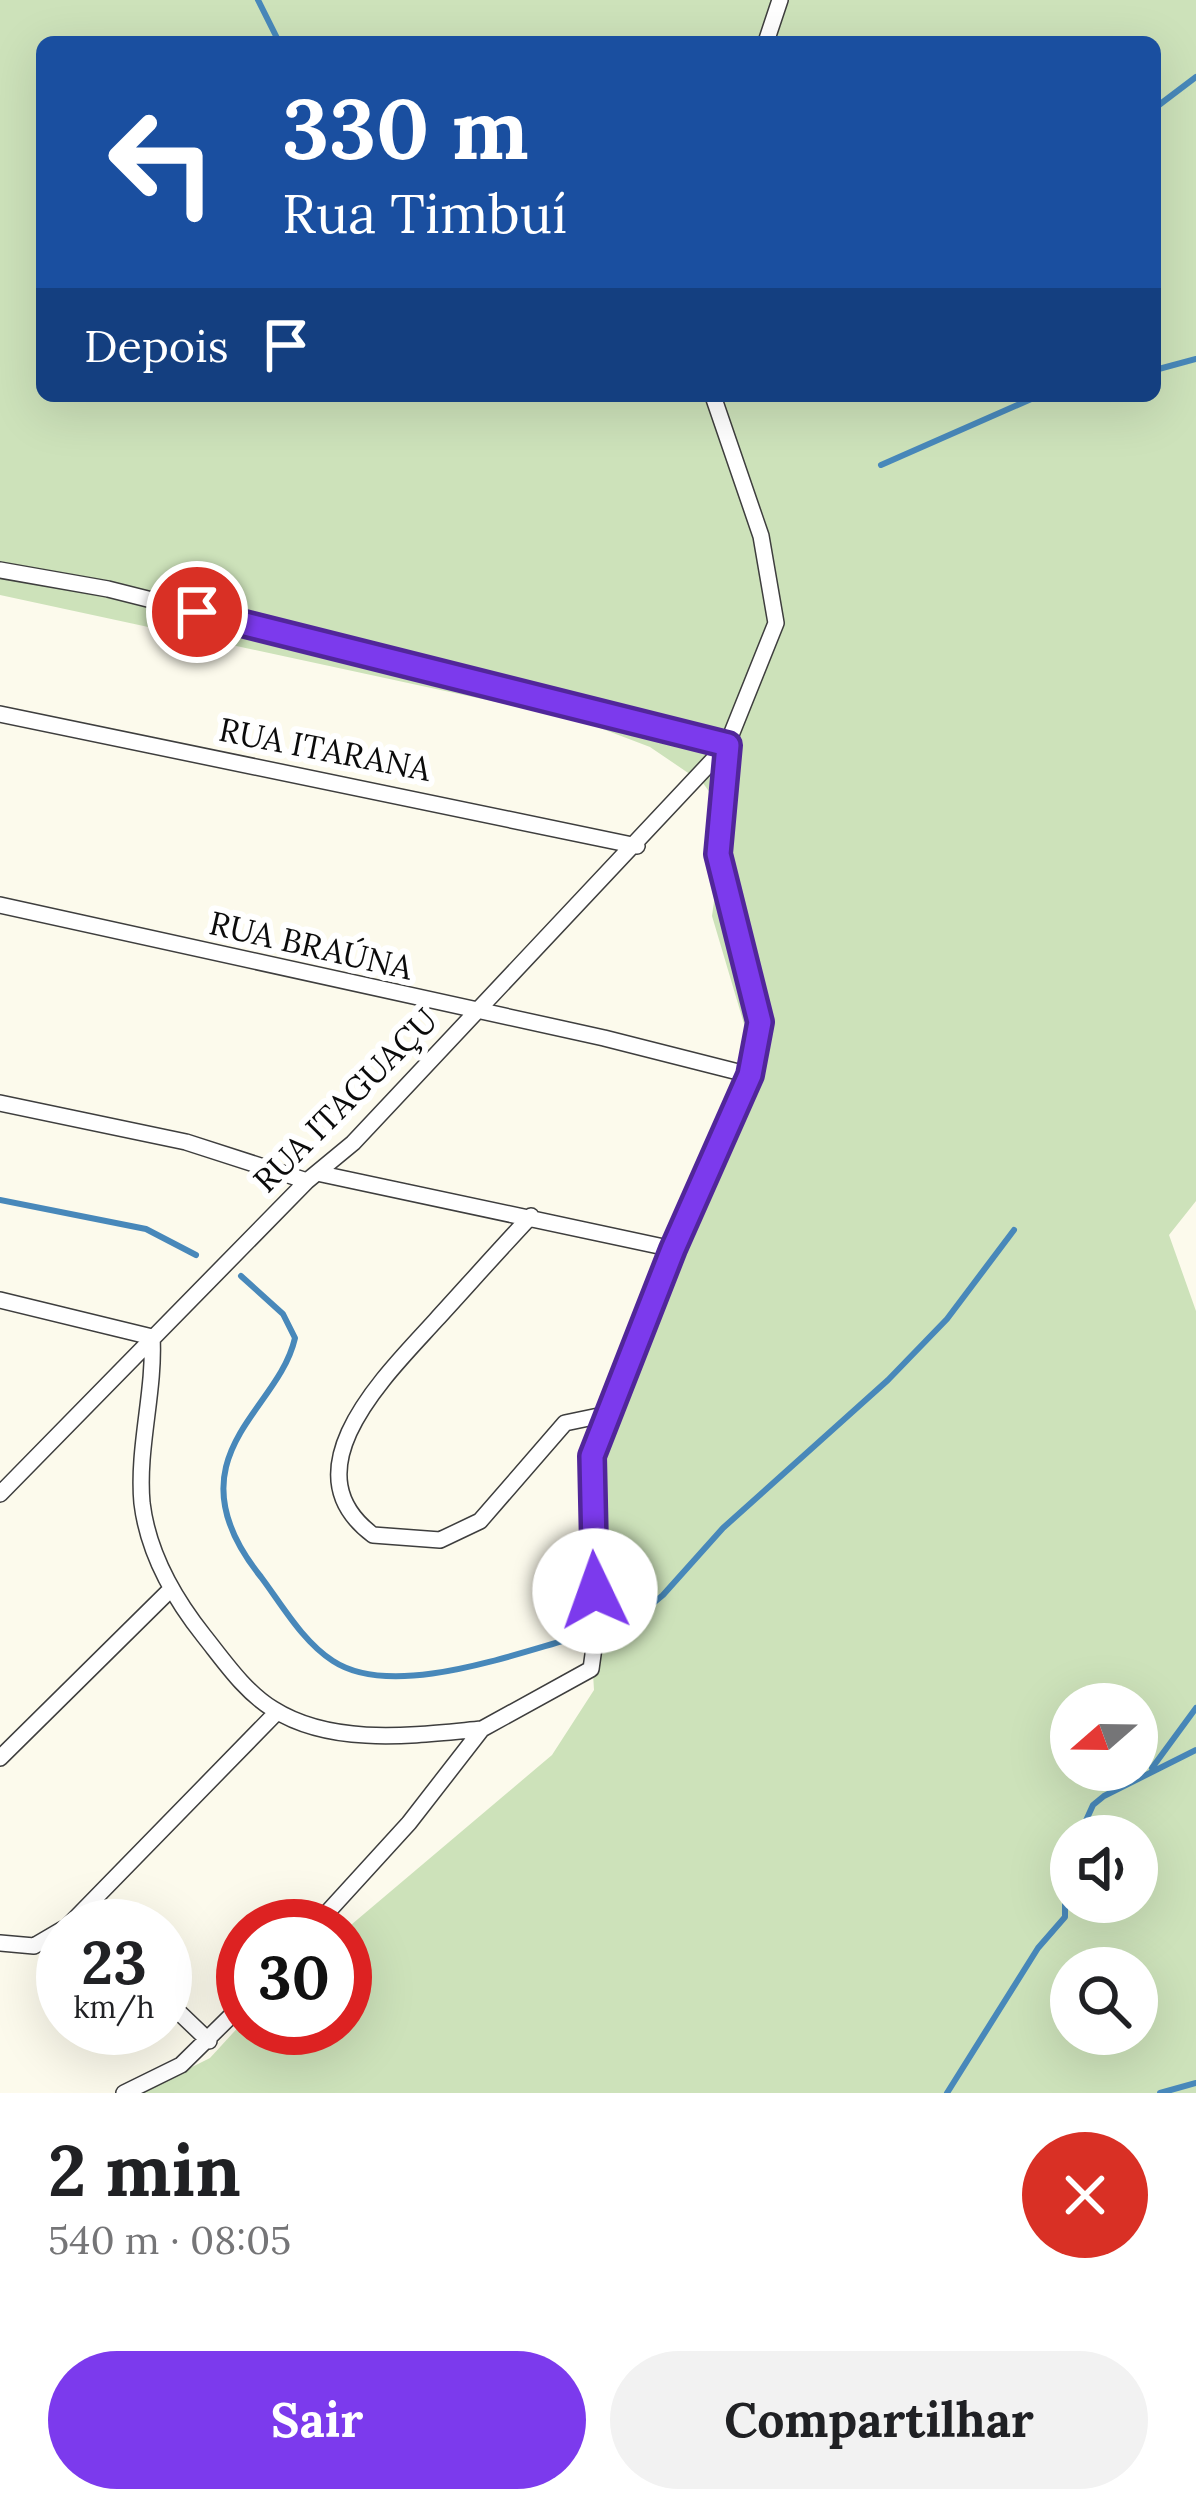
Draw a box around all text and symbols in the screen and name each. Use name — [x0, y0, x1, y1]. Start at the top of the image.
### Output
text: 330 m — [282, 74, 529, 182]
icon: left — [84, 84, 240, 240]
text: Rua Timbuí — [282, 179, 567, 248]
icon: arrive — [253, 312, 319, 378]
text: Depois — [84, 317, 229, 374]
pin — [146, 561, 248, 663]
icon: arrive — [164, 579, 230, 645]
street label: RUA ITARANA — [216, 708, 436, 790]
street label: RUA BRAÚNA — [205, 901, 418, 989]
street label: RUA ITAGUAÇU — [244, 999, 446, 1201]
position arrow — [532, 1528, 658, 1654]
north arrow — [1050, 1683, 1158, 1791]
map controls — [1050, 1683, 1158, 2055]
button: sound — [1050, 1815, 1158, 1923]
speed limit sign: 30 — [216, 1899, 372, 2055]
text: 23 — [81, 1924, 147, 2000]
button: search — [1050, 1947, 1158, 2055]
text: km/h — [73, 1988, 155, 2026]
text: 2 min — [48, 2124, 241, 2216]
button: close — [1022, 2132, 1148, 2258]
text: 540 m · 08:05 — [48, 2215, 291, 2265]
button: Sair — [48, 2351, 586, 2489]
button: Compartilhar — [610, 2351, 1148, 2489]

